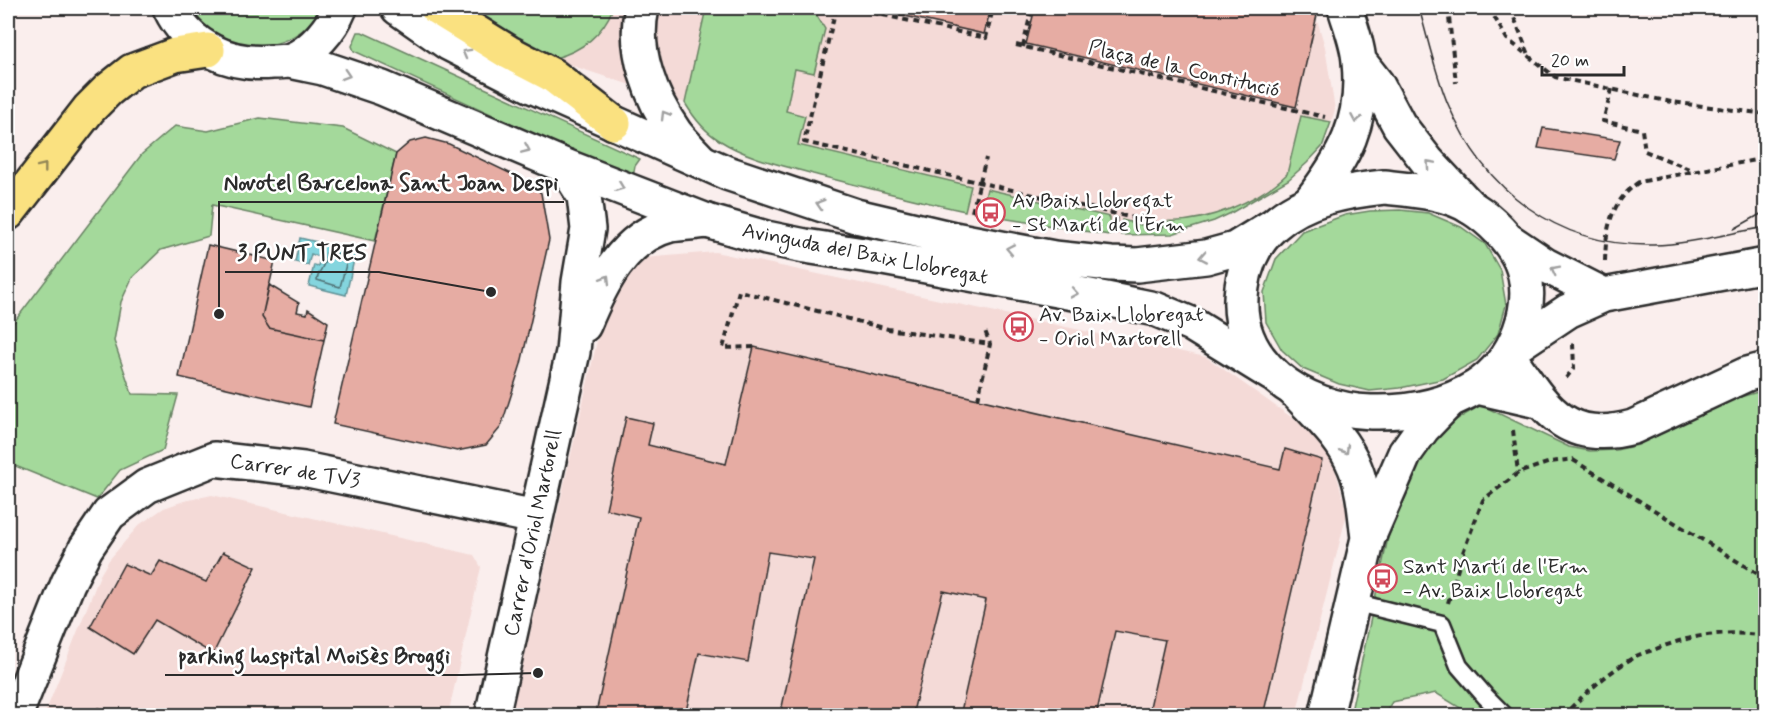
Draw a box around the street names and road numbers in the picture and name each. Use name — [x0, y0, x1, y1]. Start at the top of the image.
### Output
street label: Plaça de la Constitució — [1086, 33, 1282, 105]
street label: Avinguda del Baix Llobregat — [739, 216, 991, 293]
street label: Carrer d'Oriol Martorell — [497, 427, 569, 639]
street label: Carrer de TV3 — [228, 447, 363, 495]

